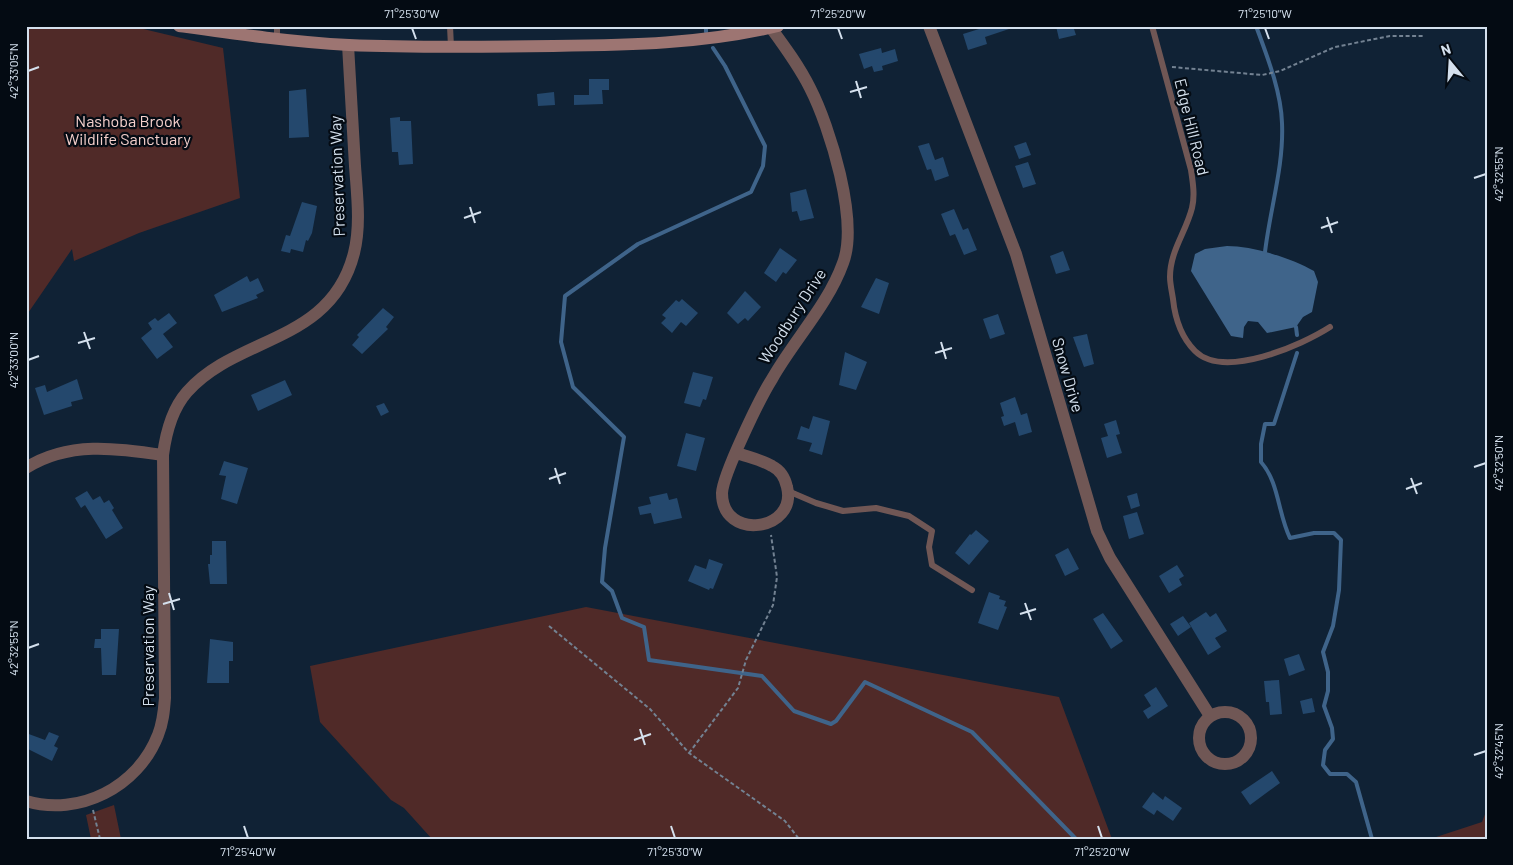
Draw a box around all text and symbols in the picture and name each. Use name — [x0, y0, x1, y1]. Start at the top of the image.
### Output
text: 71°25'30"W — [384, 6, 440, 20]
text: 71°25'20"W — [810, 6, 866, 20]
text: 71°25'10"W — [1238, 6, 1292, 20]
north arrow — [1426, 38, 1476, 88]
text: N — [1439, 40, 1453, 59]
text: 42°33'05"N — [6, 43, 20, 99]
street label: Edge Hill Road — [1171, 76, 1214, 177]
park label: Nashoba Brook Wildlife Sanctuary — [65, 111, 191, 148]
street label: Preservation Way — [325, 115, 348, 237]
text: 42°32'55"N — [1491, 146, 1505, 202]
street label: Woodbury Drive — [754, 265, 829, 367]
text: 42°33'00"N — [6, 332, 20, 388]
street label: Snow Drive — [1049, 335, 1088, 414]
text: 42°32'50"N — [1491, 435, 1505, 491]
street label: Preservation Way — [138, 585, 157, 706]
text: 42°32'55"N — [6, 620, 20, 676]
text: 42°32'45"N — [1491, 723, 1505, 779]
text: 71°25'40"W — [220, 844, 276, 858]
text: 71°25'30"W — [647, 844, 703, 858]
text: 71°25'20"W — [1074, 844, 1130, 858]

